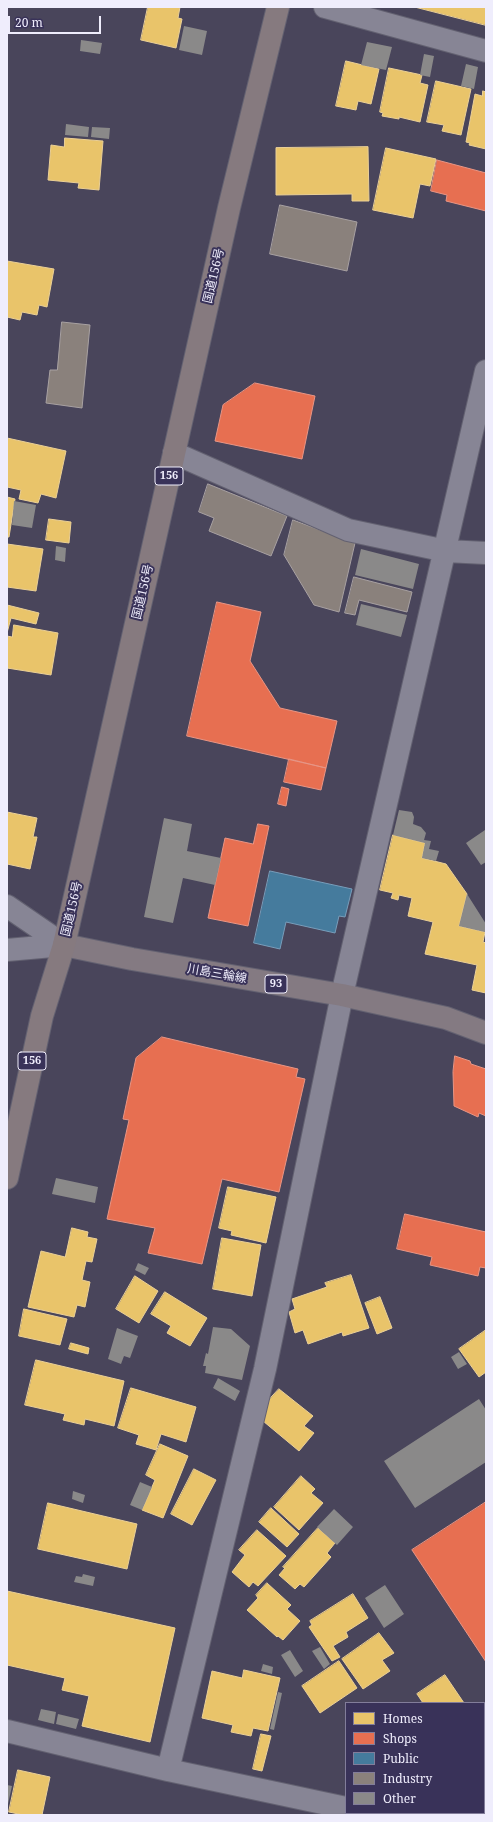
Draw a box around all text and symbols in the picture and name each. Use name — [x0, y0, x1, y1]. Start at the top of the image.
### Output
scale bar — [10, 8, 103, 34]
text: 20 m — [15, 14, 43, 31]
street label: 国道156号 — [201, 247, 227, 305]
road number: 156 — [155, 467, 183, 485]
street label: 国道156号 — [130, 563, 156, 621]
street label: 国道156号 — [59, 880, 85, 938]
street label: 川島三輪線 — [186, 962, 248, 986]
road number: 93 — [265, 975, 287, 993]
road number: 156 — [18, 1052, 46, 1070]
legend — [345, 1702, 485, 1814]
text: Homes — [383, 1710, 423, 1727]
text: Shops — [383, 1730, 417, 1747]
text: Public — [383, 1750, 419, 1767]
text: Industry — [383, 1770, 432, 1787]
text: Other — [383, 1790, 416, 1807]

